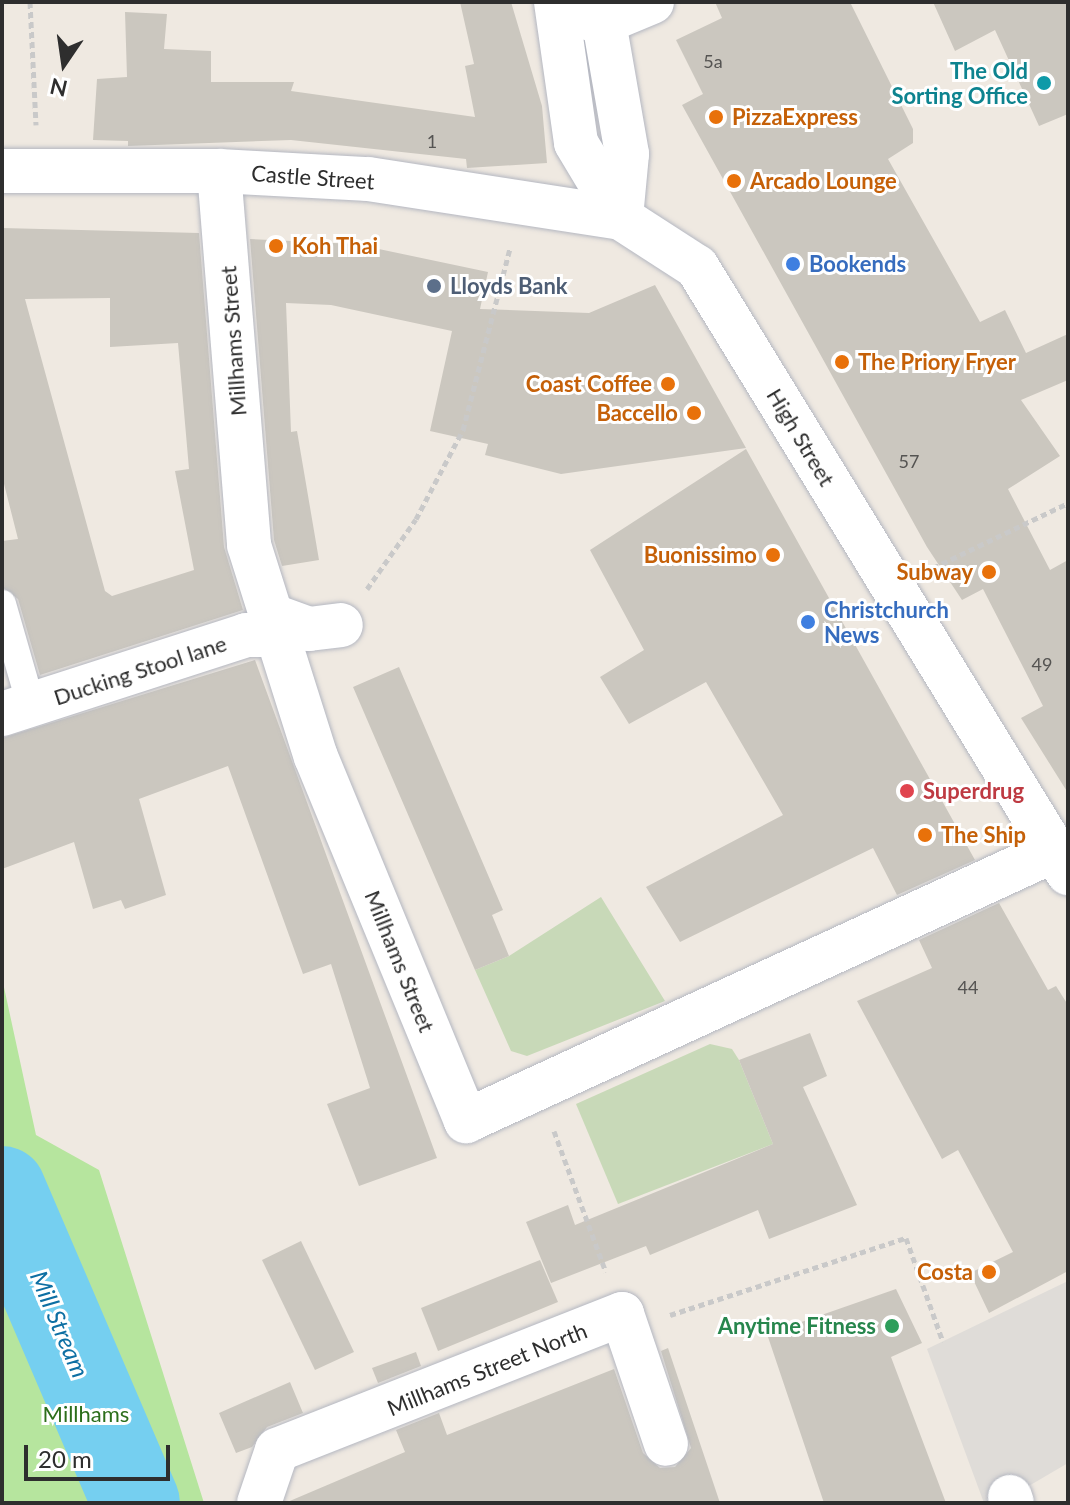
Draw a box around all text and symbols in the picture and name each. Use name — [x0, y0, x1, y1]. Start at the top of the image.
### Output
north arrow — [24, 24, 104, 104]
house number: 5a — [703, 50, 723, 72]
place label: The Old Sorting Office — [891, 57, 1028, 108]
text: N — [47, 73, 70, 103]
marker: The Old Sorting Office — [1035, 74, 1053, 92]
place label: PizzaExpress — [732, 104, 858, 130]
marker: PizzaExpress — [707, 108, 725, 126]
house number: 1 — [427, 130, 437, 152]
street label: Castle Street — [251, 160, 375, 194]
place label: Arcado Lounge — [750, 168, 897, 194]
marker: Arcado Lounge — [725, 172, 743, 190]
place label: Koh Thai — [292, 233, 379, 259]
marker: Koh Thai — [267, 237, 285, 255]
place label: Bookends — [809, 251, 906, 277]
marker: Bookends — [784, 255, 802, 273]
street label: Millhams Street — [215, 265, 251, 417]
place label: Lloyds Bank — [450, 273, 568, 299]
marker: Lloyds Bank — [425, 277, 443, 295]
place label: The Priory Fryer — [858, 349, 1017, 375]
marker: The Priory Fryer — [833, 353, 851, 371]
place label: Coast Coffee — [526, 371, 652, 397]
marker: Coast Coffee — [659, 375, 677, 393]
street label: High Street — [762, 383, 840, 491]
place label: Baccello — [596, 400, 678, 426]
marker: Baccello — [685, 404, 703, 422]
house number: 57 — [899, 450, 919, 472]
place label: Buonissimo — [644, 542, 757, 568]
marker: Buonissimo — [764, 546, 782, 564]
place label: Subway — [896, 559, 973, 585]
marker: Subway — [980, 563, 998, 581]
place label: Christchurch News — [824, 596, 949, 648]
marker: Christchurch News — [799, 613, 817, 631]
street label: Ducking Stool lane — [50, 630, 230, 710]
house number: 49 — [1032, 653, 1052, 675]
place label: Superdrug — [923, 778, 1024, 804]
marker: Superdrug — [898, 782, 916, 800]
place label: The Ship — [941, 822, 1026, 848]
marker: The Ship — [916, 826, 934, 844]
street label: Millhams Street — [360, 886, 440, 1036]
house number: 44 — [958, 976, 978, 998]
place label: Costa — [917, 1259, 973, 1285]
marker: Costa — [980, 1263, 998, 1281]
water label: Mill Stream — [25, 1266, 95, 1382]
place label: Anytime Fitness — [718, 1313, 876, 1339]
street label: Millhams Street North — [383, 1317, 591, 1421]
marker: Anytime Fitness — [883, 1317, 901, 1335]
park label: Millhams — [43, 1401, 129, 1427]
scale bar — [28, 1429, 174, 1479]
text: 20 m — [38, 1444, 92, 1473]

